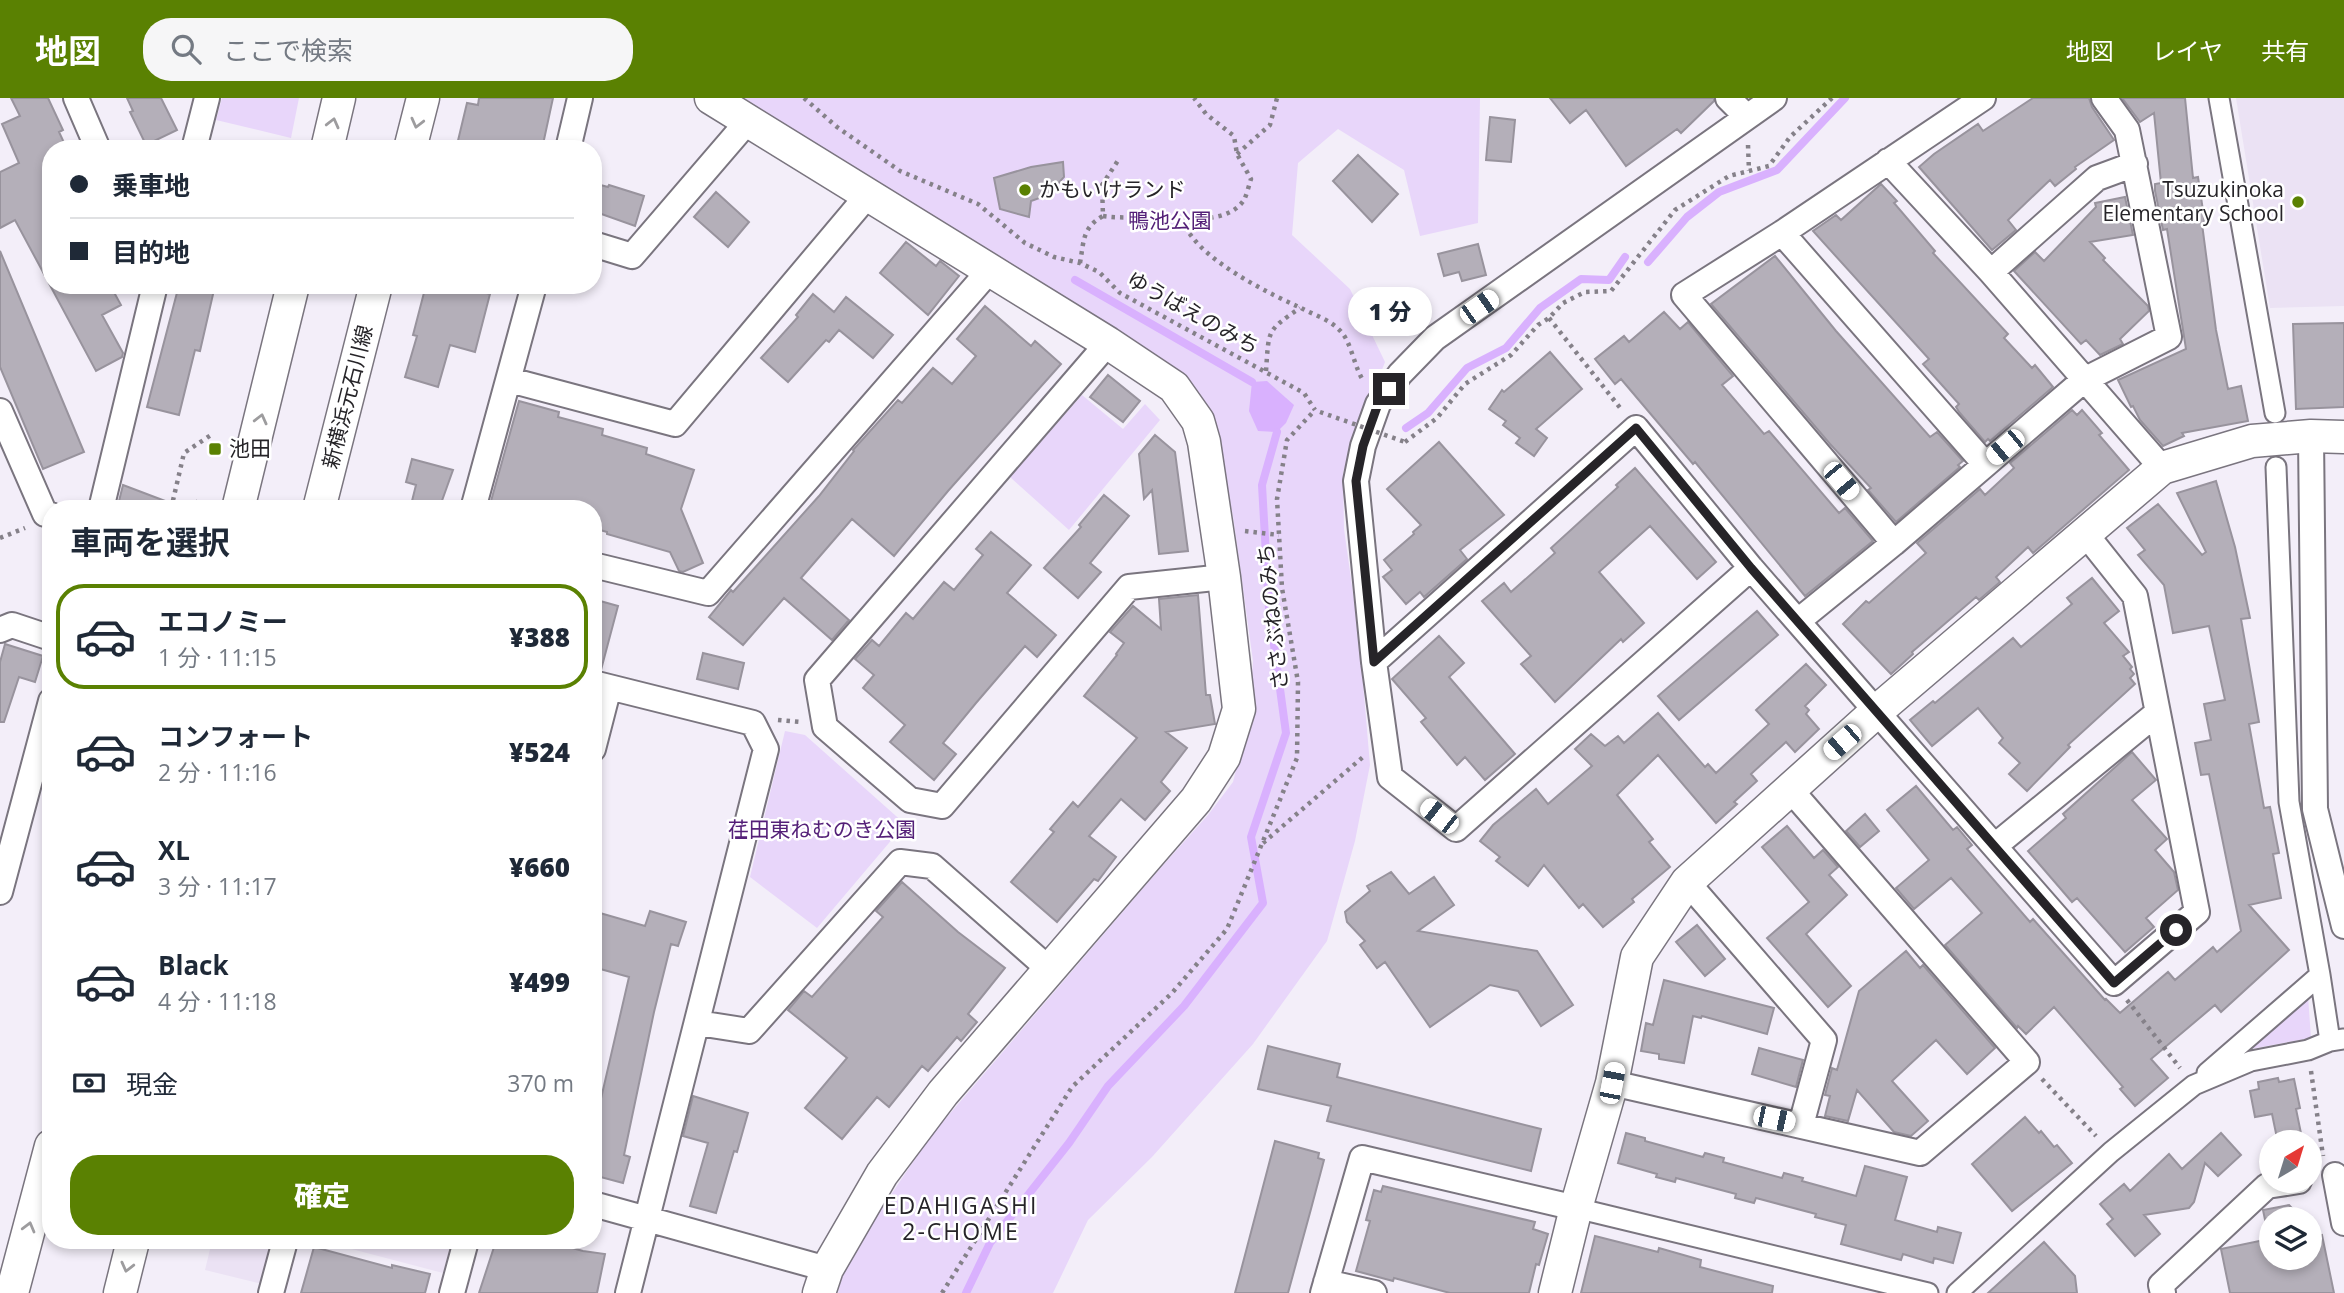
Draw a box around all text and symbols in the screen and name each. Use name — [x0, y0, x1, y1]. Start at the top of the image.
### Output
search box — [143, 18, 633, 81]
text: 地図 — [35, 28, 101, 73]
icon: search — [167, 30, 205, 68]
text: ここで検索 — [223, 32, 353, 68]
text: 地図 — [2066, 34, 2114, 67]
text: レイヤ — [2152, 34, 2223, 67]
text: 共有 — [2261, 34, 2309, 67]
one-way arrow — [325, 117, 339, 129]
one-way arrow — [411, 117, 425, 129]
text: 乗車地 — [112, 167, 190, 203]
place label: かもいけランド — [1039, 175, 1186, 203]
place label: Tsuzukinoka Elementary School — [2102, 175, 2284, 227]
marker: かもいけランド — [1017, 182, 1033, 198]
marker: Tsuzukinoka Elementary School — [2290, 194, 2306, 210]
park label: 鴨池公園 — [1128, 206, 1212, 234]
text: 目的地 — [112, 234, 190, 270]
street label: ゆうばえのみち — [1122, 264, 1265, 360]
car — [1456, 286, 1503, 328]
callout: 1 分 — [1347, 288, 1431, 336]
text: 1 分 — [1369, 295, 1411, 327]
street label: 新横浜元石川線 — [316, 322, 378, 471]
route end — [1373, 373, 1405, 405]
one-way arrow — [253, 413, 267, 425]
car — [1983, 425, 2028, 469]
place label: 池田 — [229, 434, 271, 462]
marker: 池田 — [207, 441, 223, 457]
car — [1820, 458, 1863, 504]
text: 車両を選択 — [70, 520, 230, 563]
street label: ささぶねのみち — [1250, 543, 1294, 692]
text: エコノミー — [158, 603, 288, 639]
icon: car — [74, 605, 137, 668]
text: ¥388 — [509, 619, 570, 655]
text: 1 分 · 11:15 — [158, 641, 277, 673]
text: コンフォート — [158, 718, 313, 754]
icon: car — [74, 720, 137, 783]
car — [1820, 720, 1865, 764]
text: ¥524 — [509, 734, 570, 770]
text: 2 分 · 11:16 — [158, 756, 277, 788]
car — [1416, 795, 1463, 837]
park label: 荏田東ねむのき公園 — [728, 815, 916, 843]
text: XL — [158, 832, 190, 868]
icon: car — [74, 835, 137, 898]
text: ¥660 — [509, 849, 570, 885]
text: 3 分 · 11:17 — [158, 870, 277, 902]
route start — [2160, 914, 2192, 946]
text: Black — [158, 947, 229, 983]
icon: car — [74, 950, 137, 1013]
text: ¥499 — [509, 964, 570, 1000]
text: 4 分 · 11:18 — [158, 985, 277, 1017]
car — [1598, 1060, 1627, 1106]
icon: cash — [70, 1064, 108, 1102]
text: 現金 — [126, 1066, 178, 1102]
text: 370 m — [507, 1067, 574, 1099]
car — [1752, 1104, 1797, 1134]
north arrow — [2259, 1130, 2322, 1194]
map controls — [2259, 1130, 2322, 1270]
button: 確定 — [70, 1155, 574, 1235]
district label: EDAHIGASHI 2-CHOME — [884, 1189, 1038, 1247]
button: layers — [2259, 1207, 2322, 1270]
one-way arrow — [21, 1221, 35, 1233]
one-way arrow — [121, 1261, 135, 1273]

